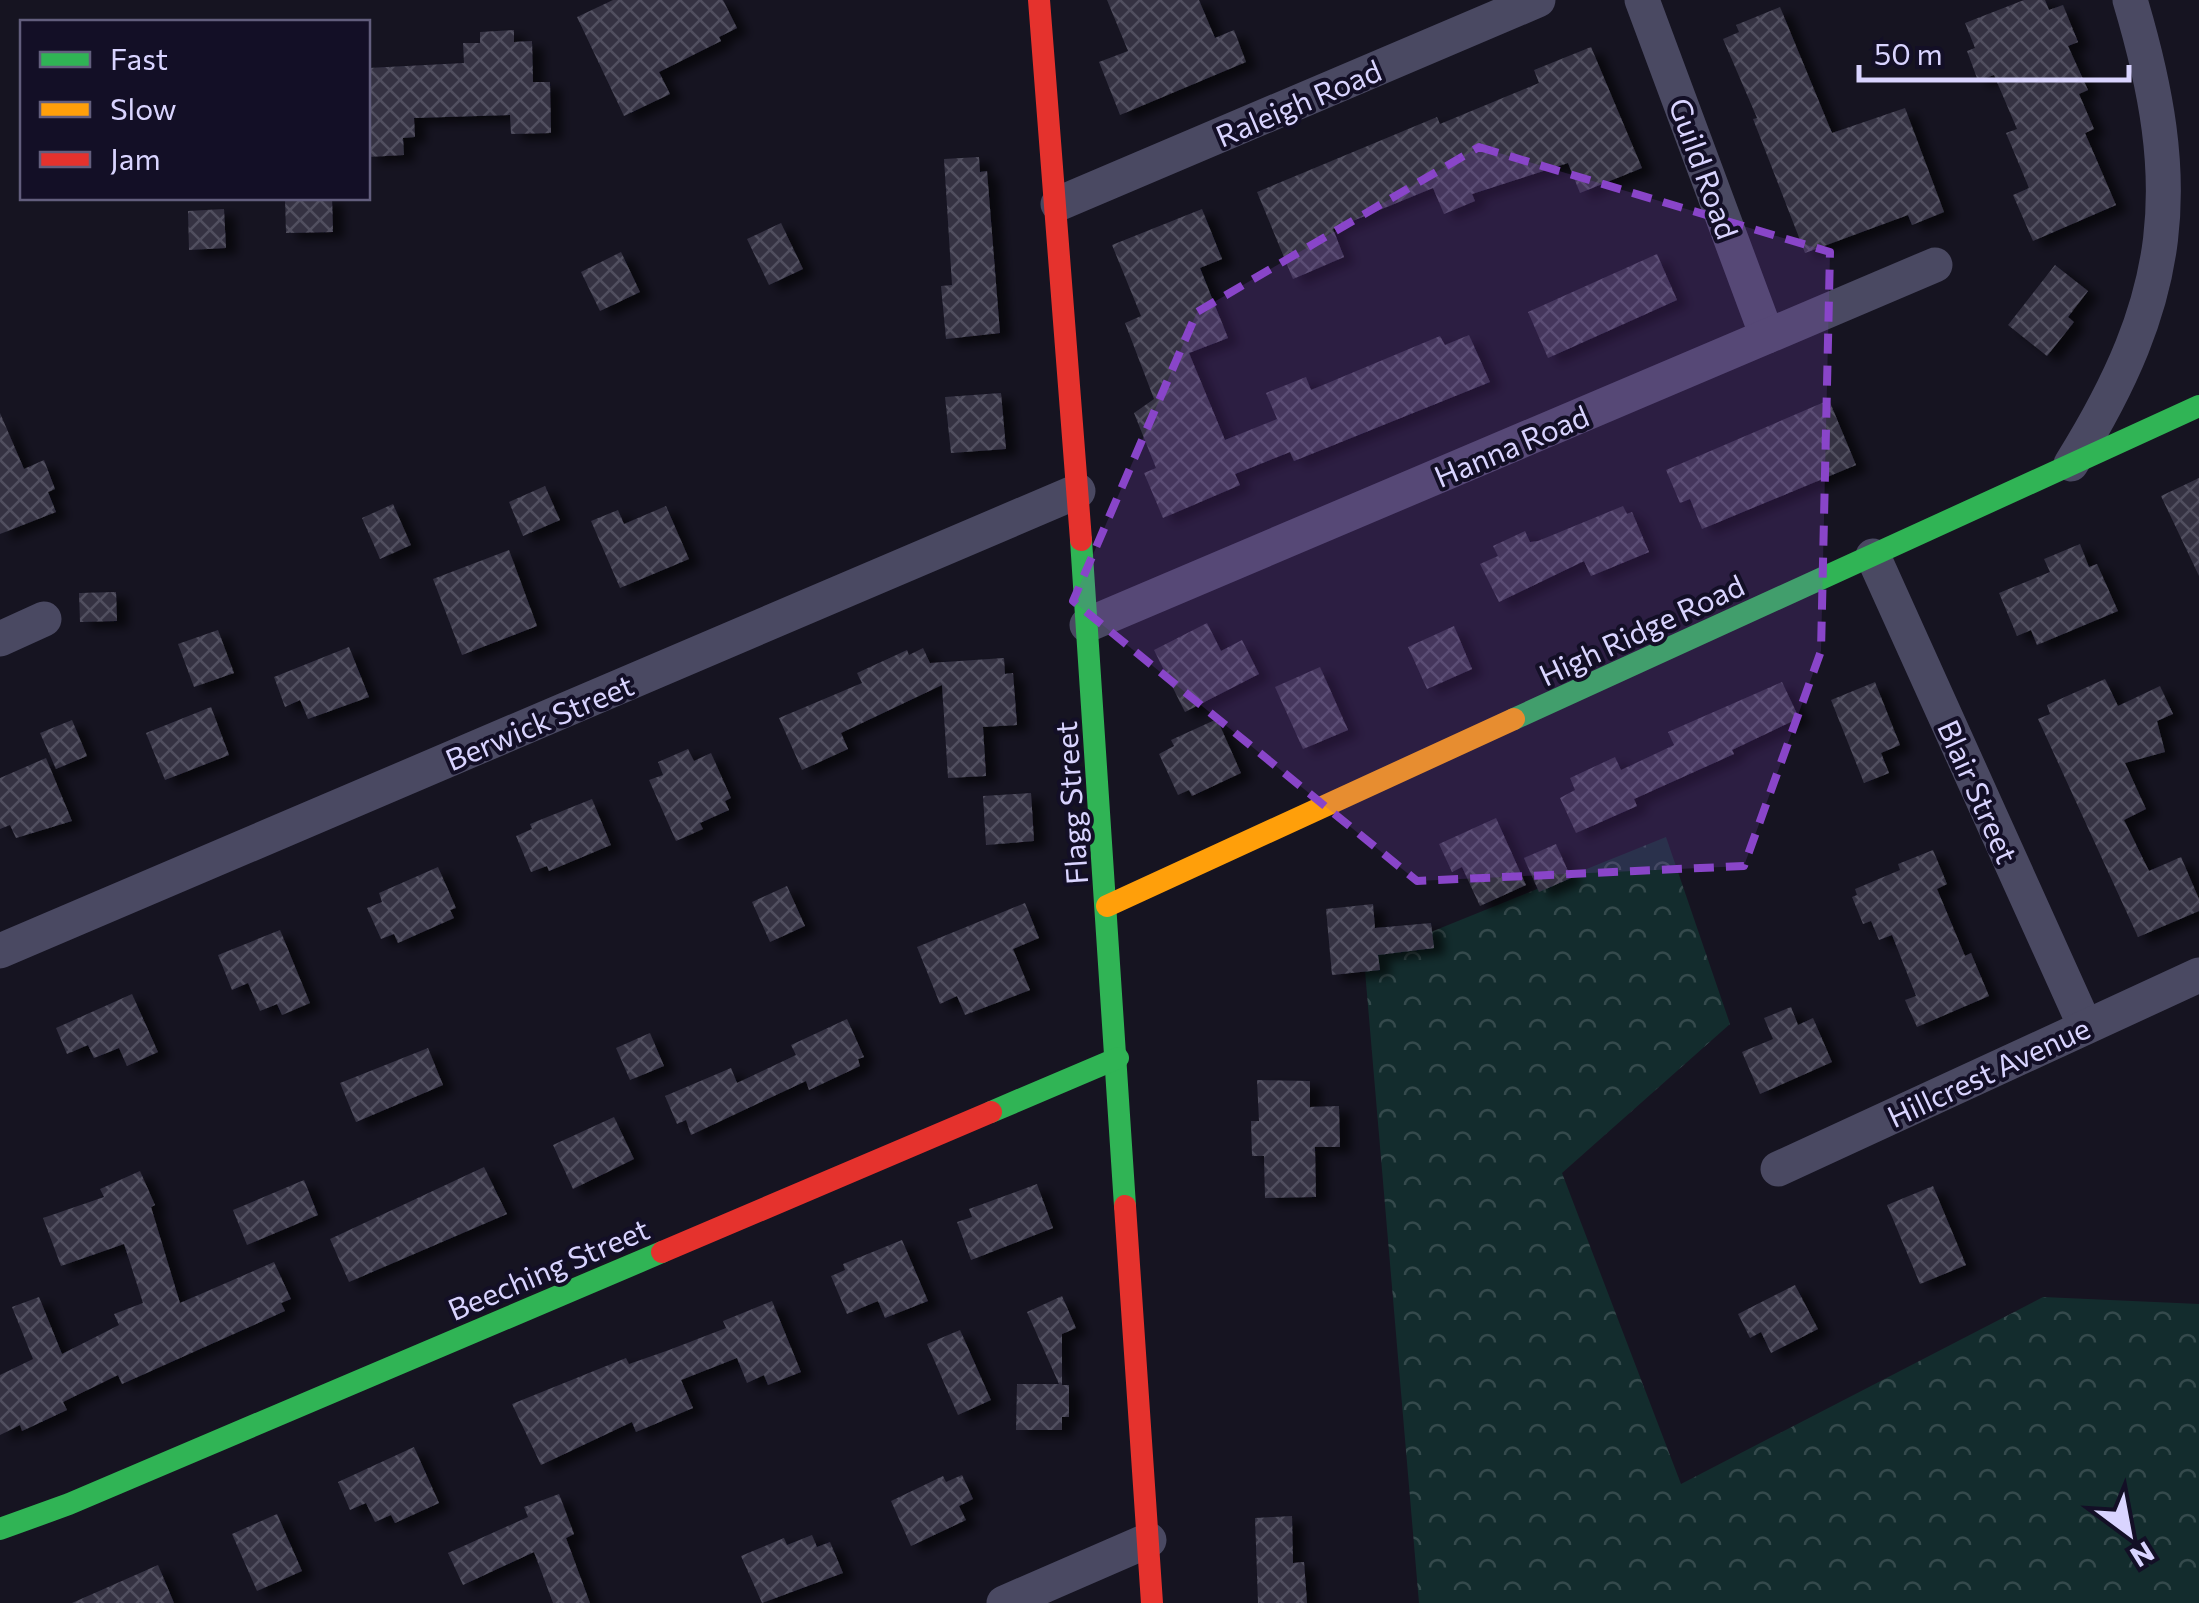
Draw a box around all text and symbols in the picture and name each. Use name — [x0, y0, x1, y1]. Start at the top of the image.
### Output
legend — [20, 20, 370, 200]
scale bar — [1859, 20, 2129, 82]
text: 50 m — [1874, 34, 1943, 71]
text: Fast — [110, 39, 168, 76]
street label: Raleigh Road — [1210, 51, 1386, 153]
text: Slow — [110, 89, 177, 126]
street label: Guild Road — [1662, 93, 1748, 243]
text: Jam — [110, 139, 161, 176]
street label: Hanna Road — [1428, 396, 1594, 494]
street label: High Ridge Road — [1533, 565, 1749, 693]
street label: Berwick Street — [439, 665, 639, 777]
street label: Blair Street — [1931, 714, 2027, 868]
street label: Flagg Street — [1046, 720, 1094, 886]
street label: Hillcrest Avenue — [1881, 1008, 2095, 1134]
street label: Beeching Street — [442, 1209, 654, 1327]
north arrow — [2079, 1483, 2179, 1583]
text: N — [2125, 1535, 2161, 1575]

